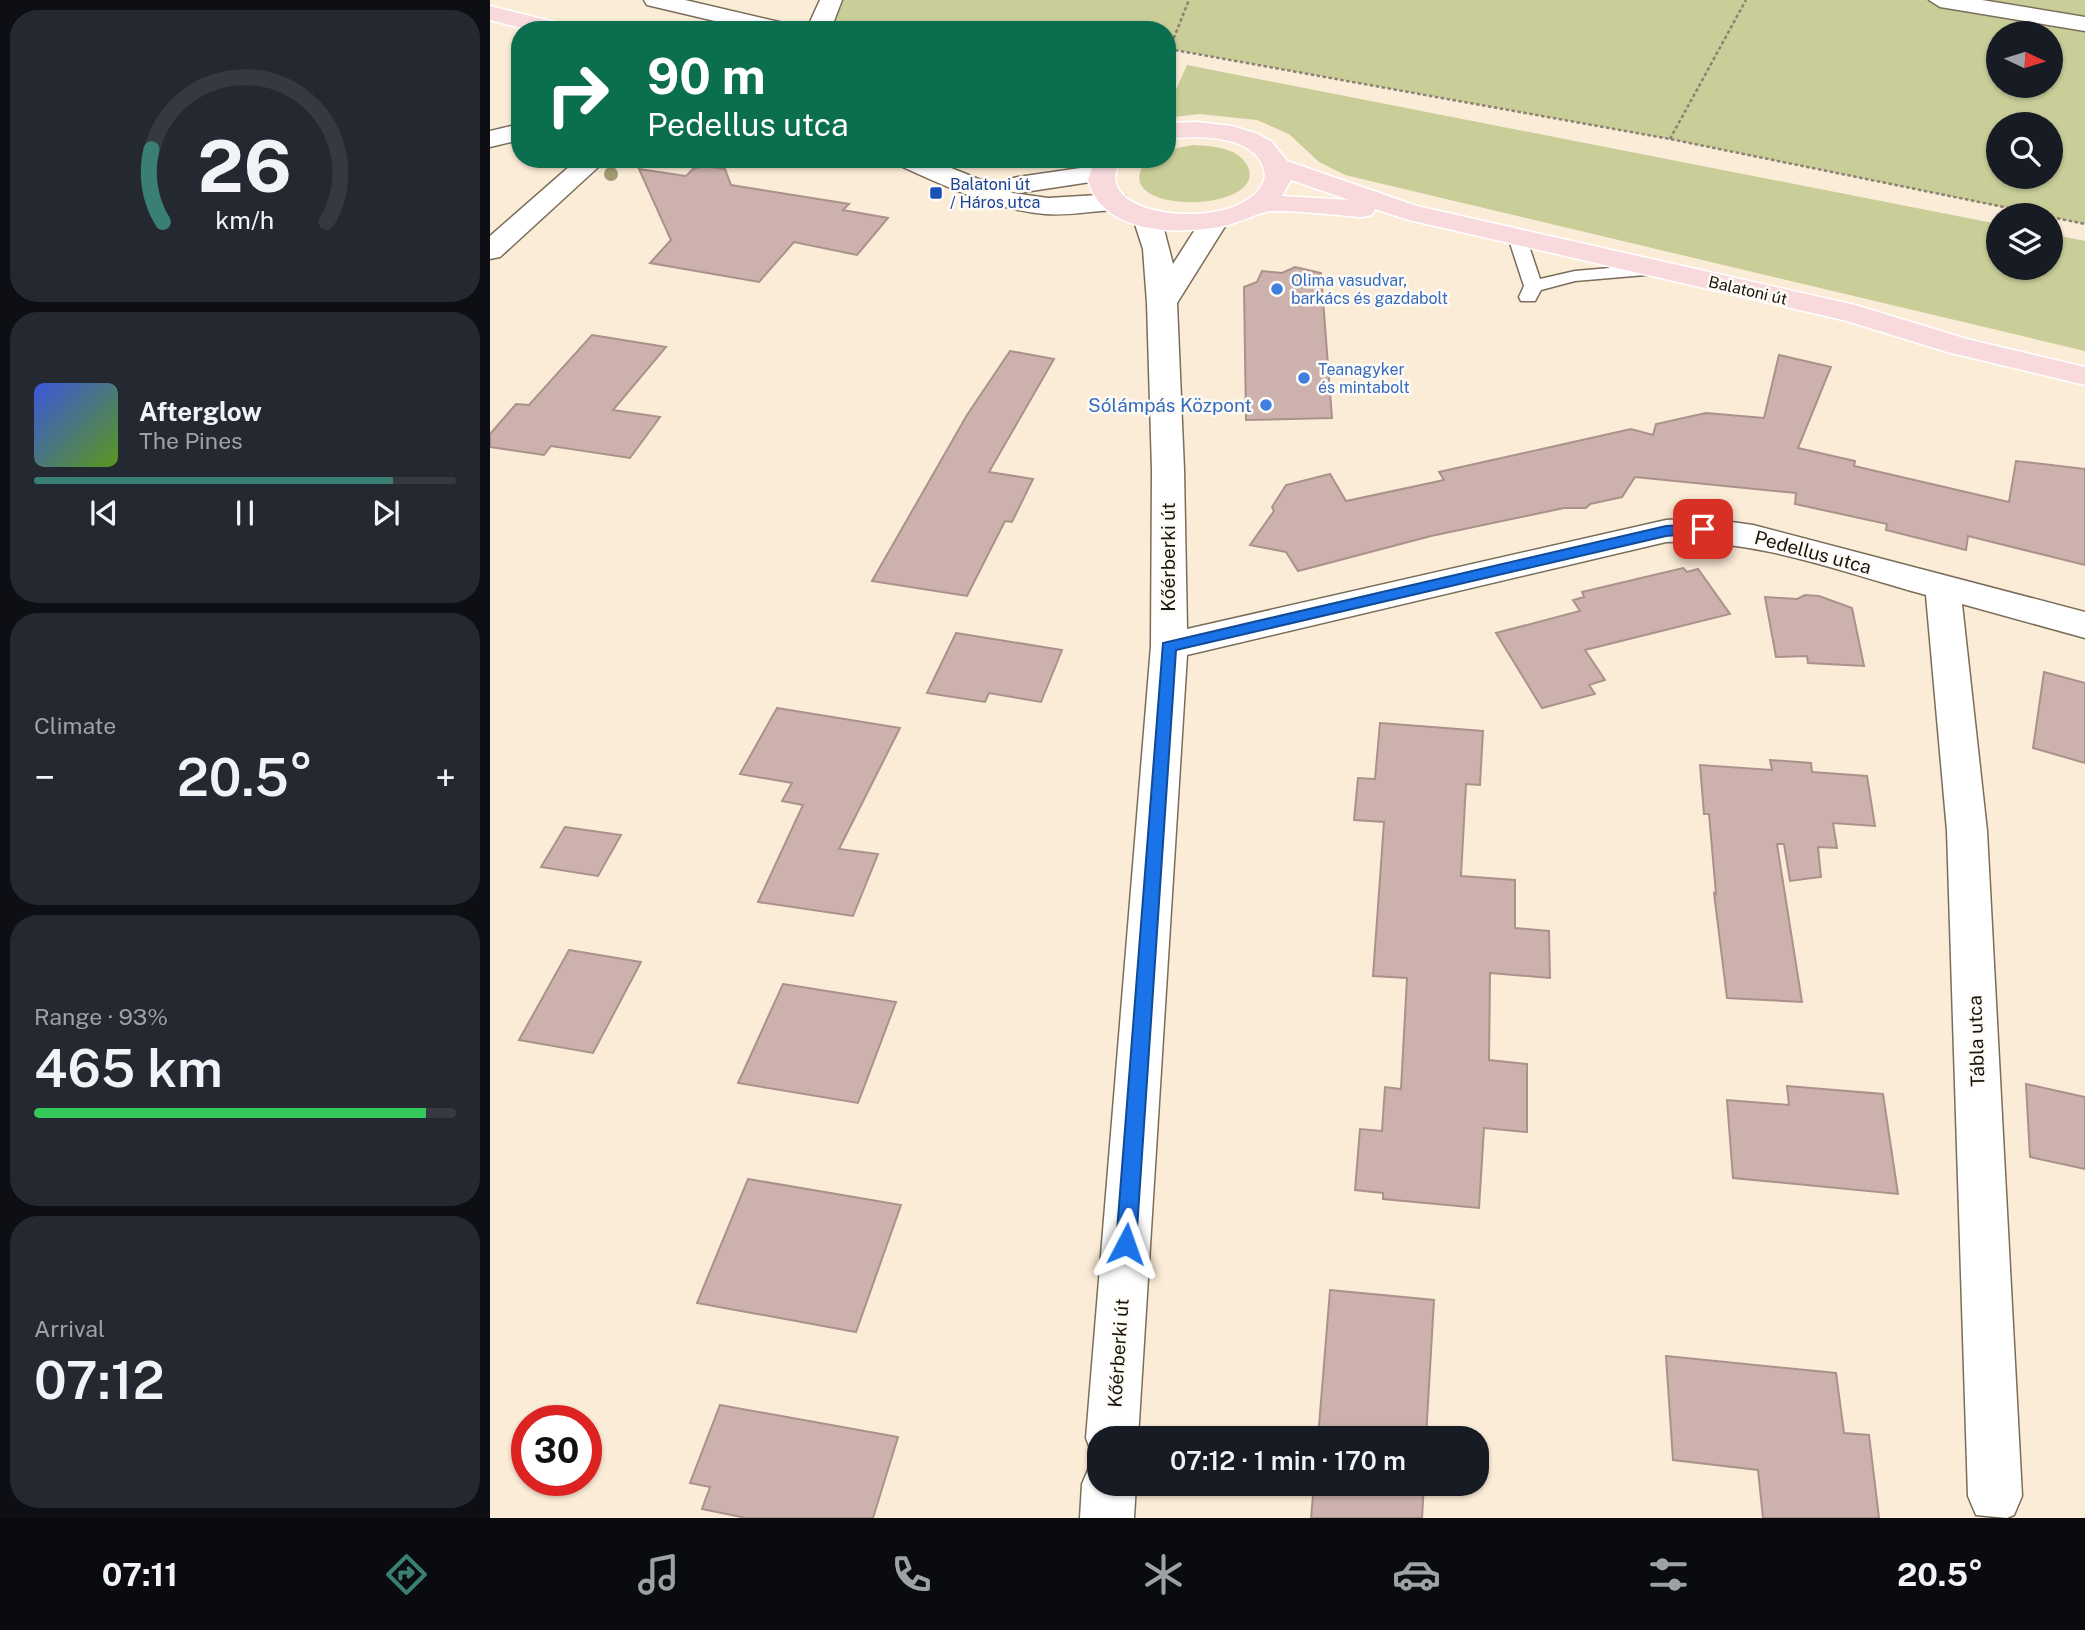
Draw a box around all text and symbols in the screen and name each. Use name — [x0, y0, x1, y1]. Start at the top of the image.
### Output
north arrow — [1986, 21, 2063, 98]
map controls — [1986, 21, 2063, 280]
text: 90 m — [647, 47, 766, 105]
icon: right — [532, 49, 623, 140]
text: Pedellus utca — [647, 106, 849, 143]
button: search — [1986, 112, 2063, 189]
text: 26 — [198, 123, 292, 208]
place label: Balatoni út / Háros utca — [950, 175, 1040, 212]
marker: Balatoni út / Háros utca — [928, 185, 944, 201]
button: layers — [1986, 203, 2063, 280]
text: km/h — [216, 205, 274, 235]
place label: Olima vasudvar, barkács és gazdabolt — [1291, 271, 1448, 308]
street label: Balatoni út — [1707, 272, 1789, 309]
marker: Olima vasudvar, barkács és gazdabolt — [1269, 281, 1285, 297]
place label: Teanagyker és mintabolt — [1318, 360, 1410, 397]
marker: Teanagyker és mintabolt — [1296, 370, 1312, 386]
place label: Sólámpás Központ — [1088, 394, 1252, 416]
text: Afterglow — [139, 396, 262, 427]
marker: Sólámpás Központ — [1258, 397, 1274, 413]
text: The Pines — [139, 427, 243, 454]
icon: previous — [85, 494, 123, 532]
icon: pause — [226, 494, 264, 532]
icon: next — [367, 494, 405, 532]
pin — [1673, 499, 1733, 559]
street label: Kőérberki út — [1157, 502, 1179, 612]
icon: arrive — [1684, 510, 1722, 548]
street label: Pedellus utca — [1752, 526, 1874, 578]
text: Climate — [34, 712, 116, 739]
text: 20.5° — [177, 747, 313, 808]
text: − — [34, 755, 55, 800]
text: + — [435, 755, 456, 800]
street label: Tábla utca — [1963, 995, 1989, 1087]
text: Range · 93% — [34, 1003, 168, 1030]
text: 465 km — [34, 1038, 223, 1099]
position arrow — [1089, 1207, 1163, 1281]
street label: Kőérberki út — [1103, 1298, 1133, 1408]
text: Arrival — [34, 1315, 105, 1342]
text: 07:12 — [34, 1350, 165, 1411]
speed limit sign: 30 — [511, 1405, 602, 1496]
text: 07:12 · 1 min · 170 m — [1170, 1445, 1406, 1476]
icon: directions — [382, 1550, 431, 1599]
icon: music — [634, 1550, 683, 1599]
icon: phone — [887, 1550, 936, 1599]
icon: climate — [1139, 1550, 1188, 1599]
icon: car — [1392, 1550, 1441, 1599]
icon: filters — [1644, 1550, 1693, 1599]
text: 07:11 — [102, 1556, 178, 1593]
text: 20.5° — [1897, 1556, 1983, 1593]

